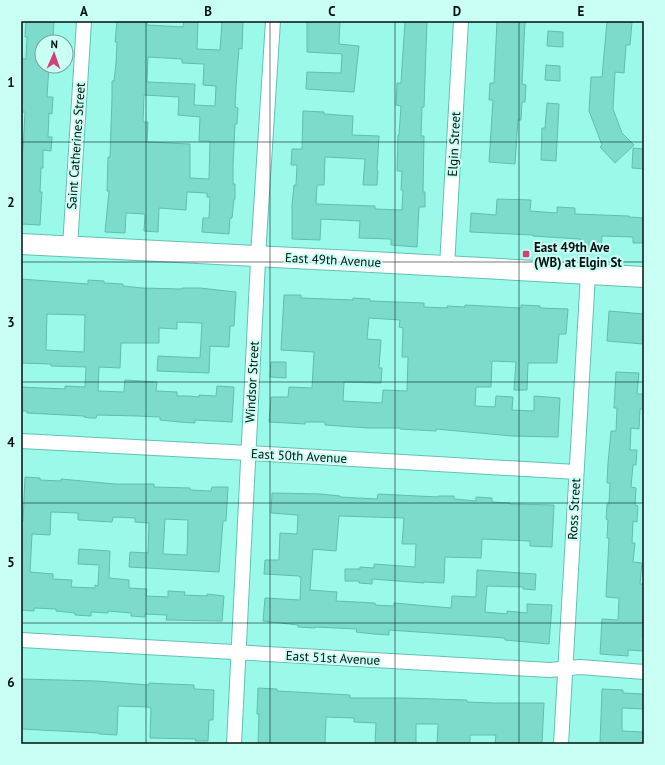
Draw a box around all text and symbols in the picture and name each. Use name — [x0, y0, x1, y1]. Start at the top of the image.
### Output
text: A — [80, 3, 88, 20]
text: B — [204, 3, 212, 20]
text: C — [328, 3, 336, 20]
text: D — [453, 3, 461, 20]
text: E — [578, 3, 585, 20]
north arrow — [34, 34, 74, 74]
text: N — [50, 37, 58, 51]
text: 1 — [7, 74, 15, 91]
street label: Saint Catherines Street — [63, 81, 89, 210]
street label: Elgin Street — [444, 111, 464, 177]
text: 2 — [7, 194, 15, 211]
place label: East 49th Ave (WB) at Elgin St — [534, 239, 622, 271]
street label: East 49th Avenue — [285, 249, 381, 271]
marker: East 49th Ave (WB) at Elgin St — [521, 249, 531, 259]
text: 3 — [7, 314, 15, 331]
street label: Windsor Street — [241, 340, 263, 423]
text: 4 — [7, 434, 15, 451]
street label: East 50th Avenue — [251, 445, 347, 467]
street label: Ross Street — [564, 477, 584, 540]
text: 5 — [7, 554, 15, 571]
street label: East 51st Avenue — [285, 647, 381, 669]
text: 6 — [7, 674, 15, 691]

